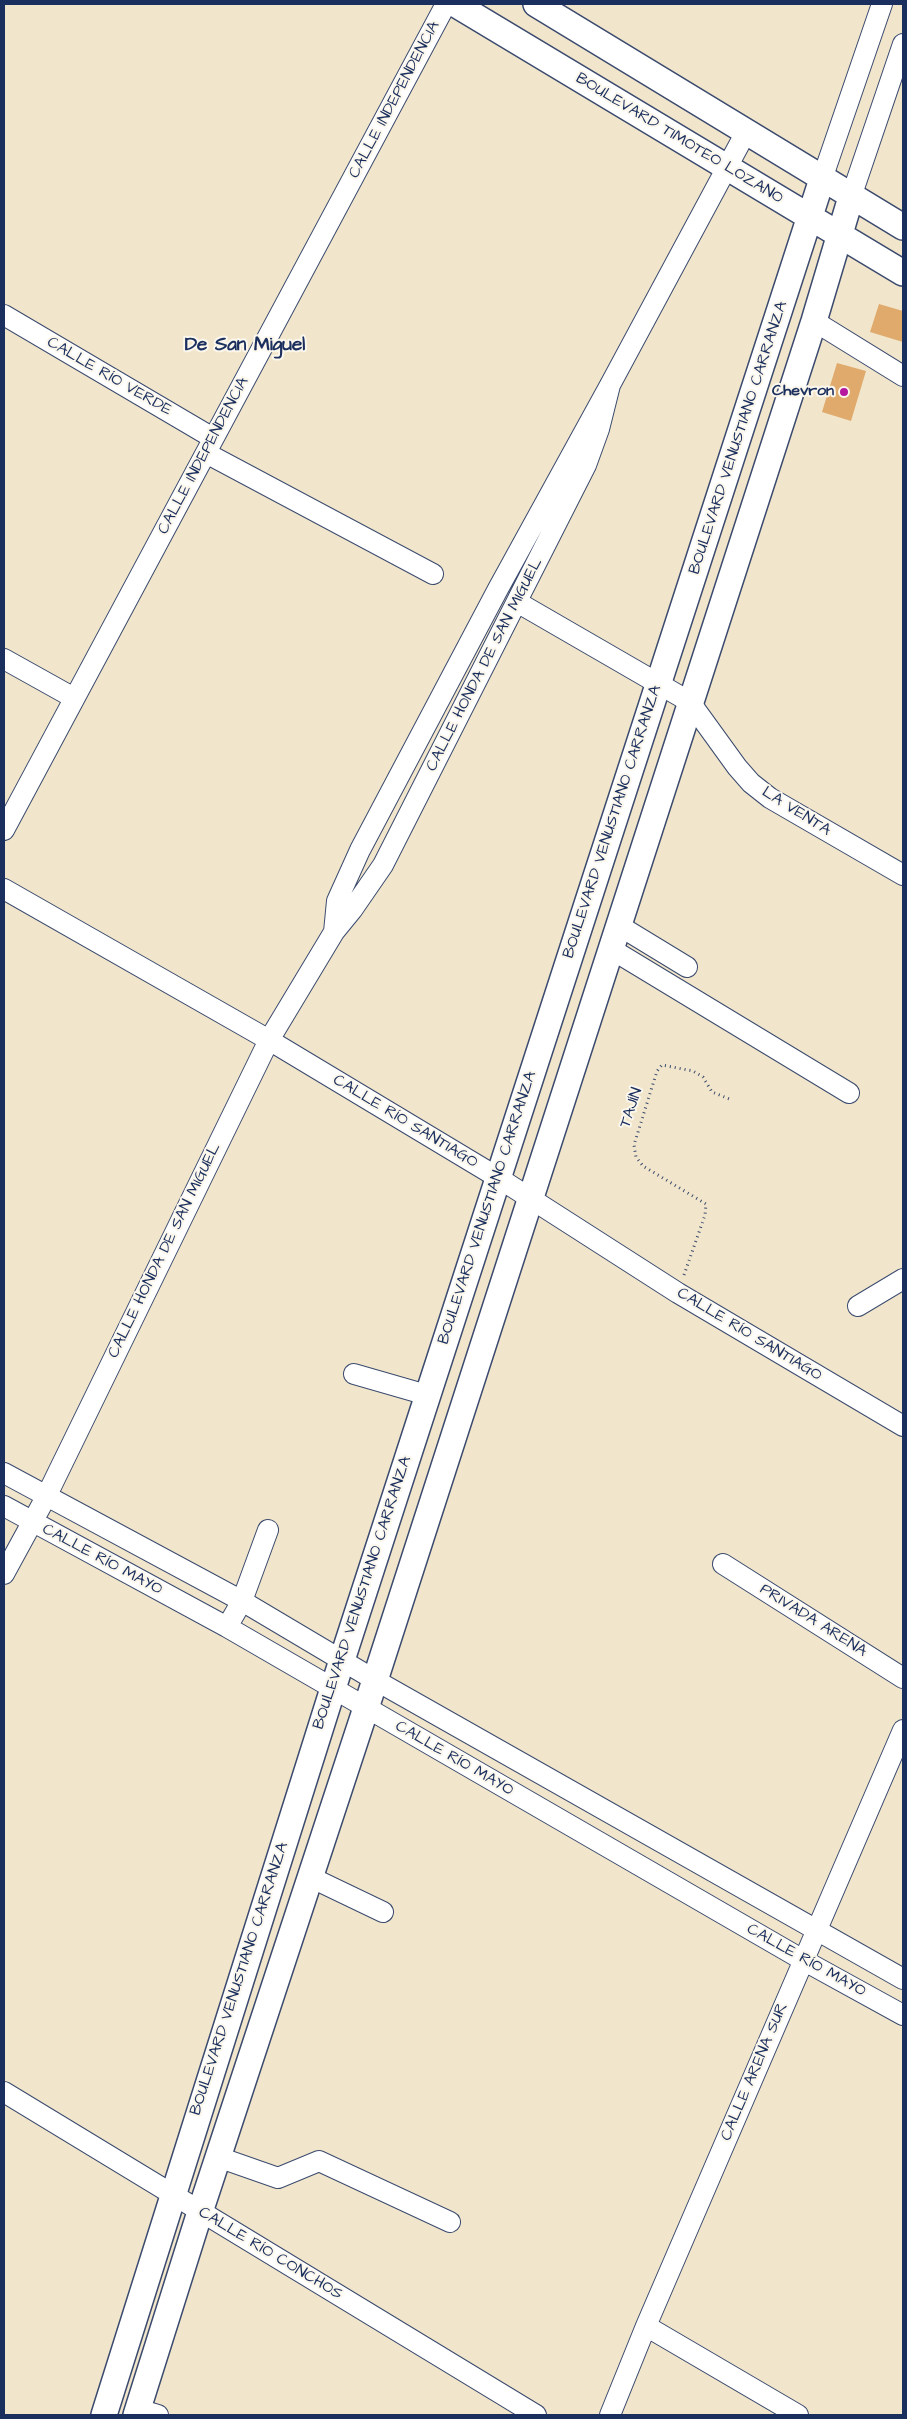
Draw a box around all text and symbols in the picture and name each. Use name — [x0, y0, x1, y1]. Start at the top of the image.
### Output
street label: CALLE INDEPENDENCIA — [345, 18, 445, 182]
street label: BOULEVARD TIMOTEO LOZANO — [572, 69, 786, 209]
street label: BOULEVARD VENUSTIANO CARRANZA — [686, 299, 792, 577]
street label: CALLE RÍO VERDE — [43, 333, 175, 421]
district label: De San Miguel — [185, 335, 305, 357]
street label: CALLE INDEPENDENCIA — [154, 374, 254, 538]
place label: Chevron — [772, 382, 834, 402]
marker: Chevron — [838, 386, 850, 398]
street label: CALLE HONDA DE SAN MIGUEL — [423, 555, 547, 775]
street label: BOULEVARD VENUSTIANO CARRANZA — [560, 683, 666, 961]
street label: LA VENTA — [758, 783, 834, 841]
street label: BOULEVARD VENUSTIANO CARRANZA — [435, 1069, 541, 1347]
street label: CALLE RÍO SANTIAGO — [329, 1071, 481, 1173]
street label: TAJÍN — [617, 1085, 647, 1131]
street label: CALLE HONDA DE SAN MIGUEL — [105, 1140, 225, 1362]
street label: CALLE RÍO SANTIAGO — [673, 1284, 825, 1386]
street label: BOULEVARD VENUSTIANO CARRANZA — [310, 1454, 416, 1732]
street label: CALLE RÍO MAYO — [39, 1520, 165, 1600]
street label: PRIVADA ARENA — [756, 1580, 870, 1662]
street label: CALLE RÍO MAYO — [391, 1717, 517, 1801]
street label: BOULEVARD VENUSTIANO CARRANZA — [187, 1840, 293, 2118]
street label: CALLE RÍO MAYO — [743, 1920, 869, 2002]
street label: CALLE ARENA SUR — [717, 2000, 793, 2144]
street label: CALLE RÍO CONCHOS — [194, 2203, 346, 2305]

